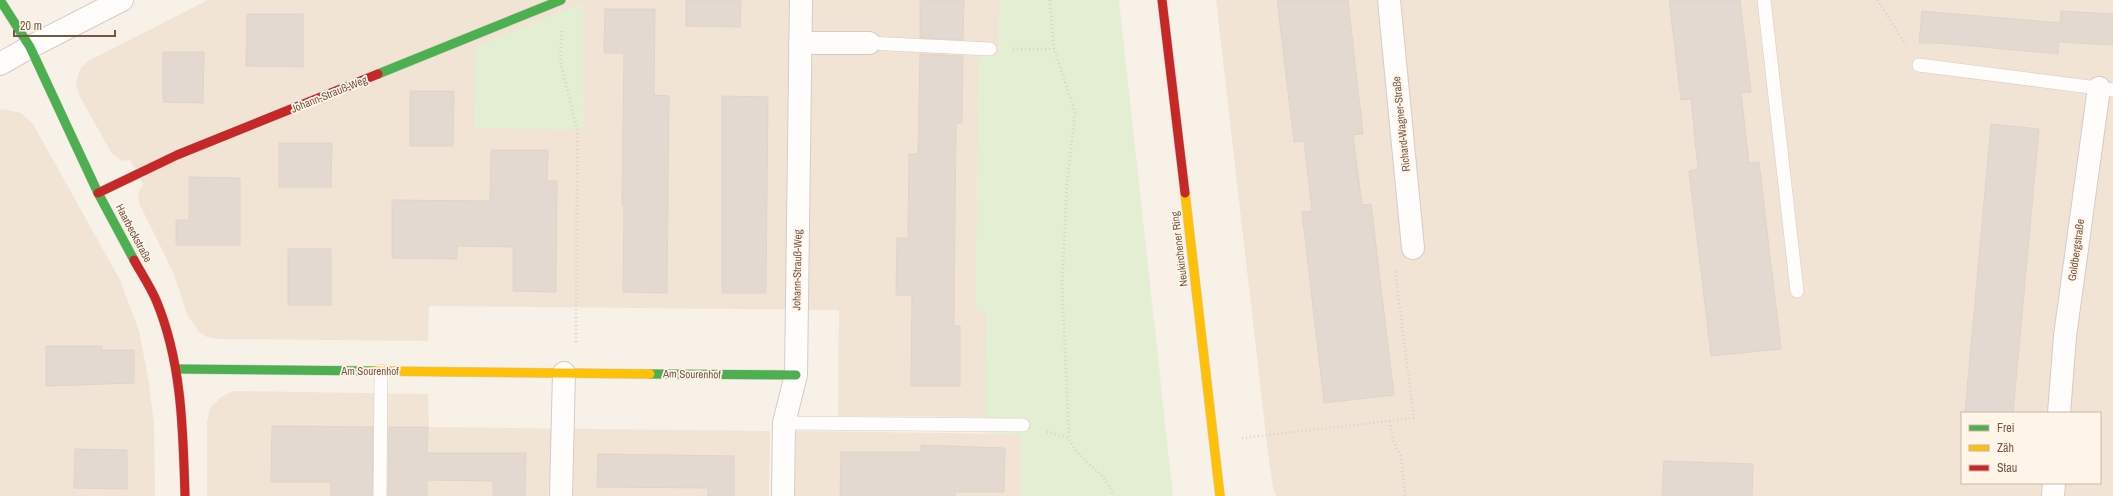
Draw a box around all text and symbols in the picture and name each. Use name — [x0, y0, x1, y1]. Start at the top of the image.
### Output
scale bar — [14, 12, 115, 38]
text: 20 m — [20, 18, 42, 34]
street label: Johann-Strauß-Weg — [289, 72, 369, 116]
street label: Richard-Wagner-Straße — [1389, 76, 1413, 172]
street label: Haarbeckstraße — [113, 201, 155, 265]
street label: Neukirchener Ring — [1167, 211, 1191, 287]
street label: Goldbergstraße — [2065, 218, 2087, 282]
street label: Johann-Strauß-Weg — [789, 229, 805, 311]
street label: Am Sourenhof — [340, 364, 399, 378]
street label: Am Sourenhof — [662, 366, 721, 382]
legend — [1961, 412, 2101, 484]
text: Frei — [1997, 420, 2015, 436]
text: Zäh — [1997, 440, 2014, 456]
text: Stau — [1997, 460, 2017, 476]

